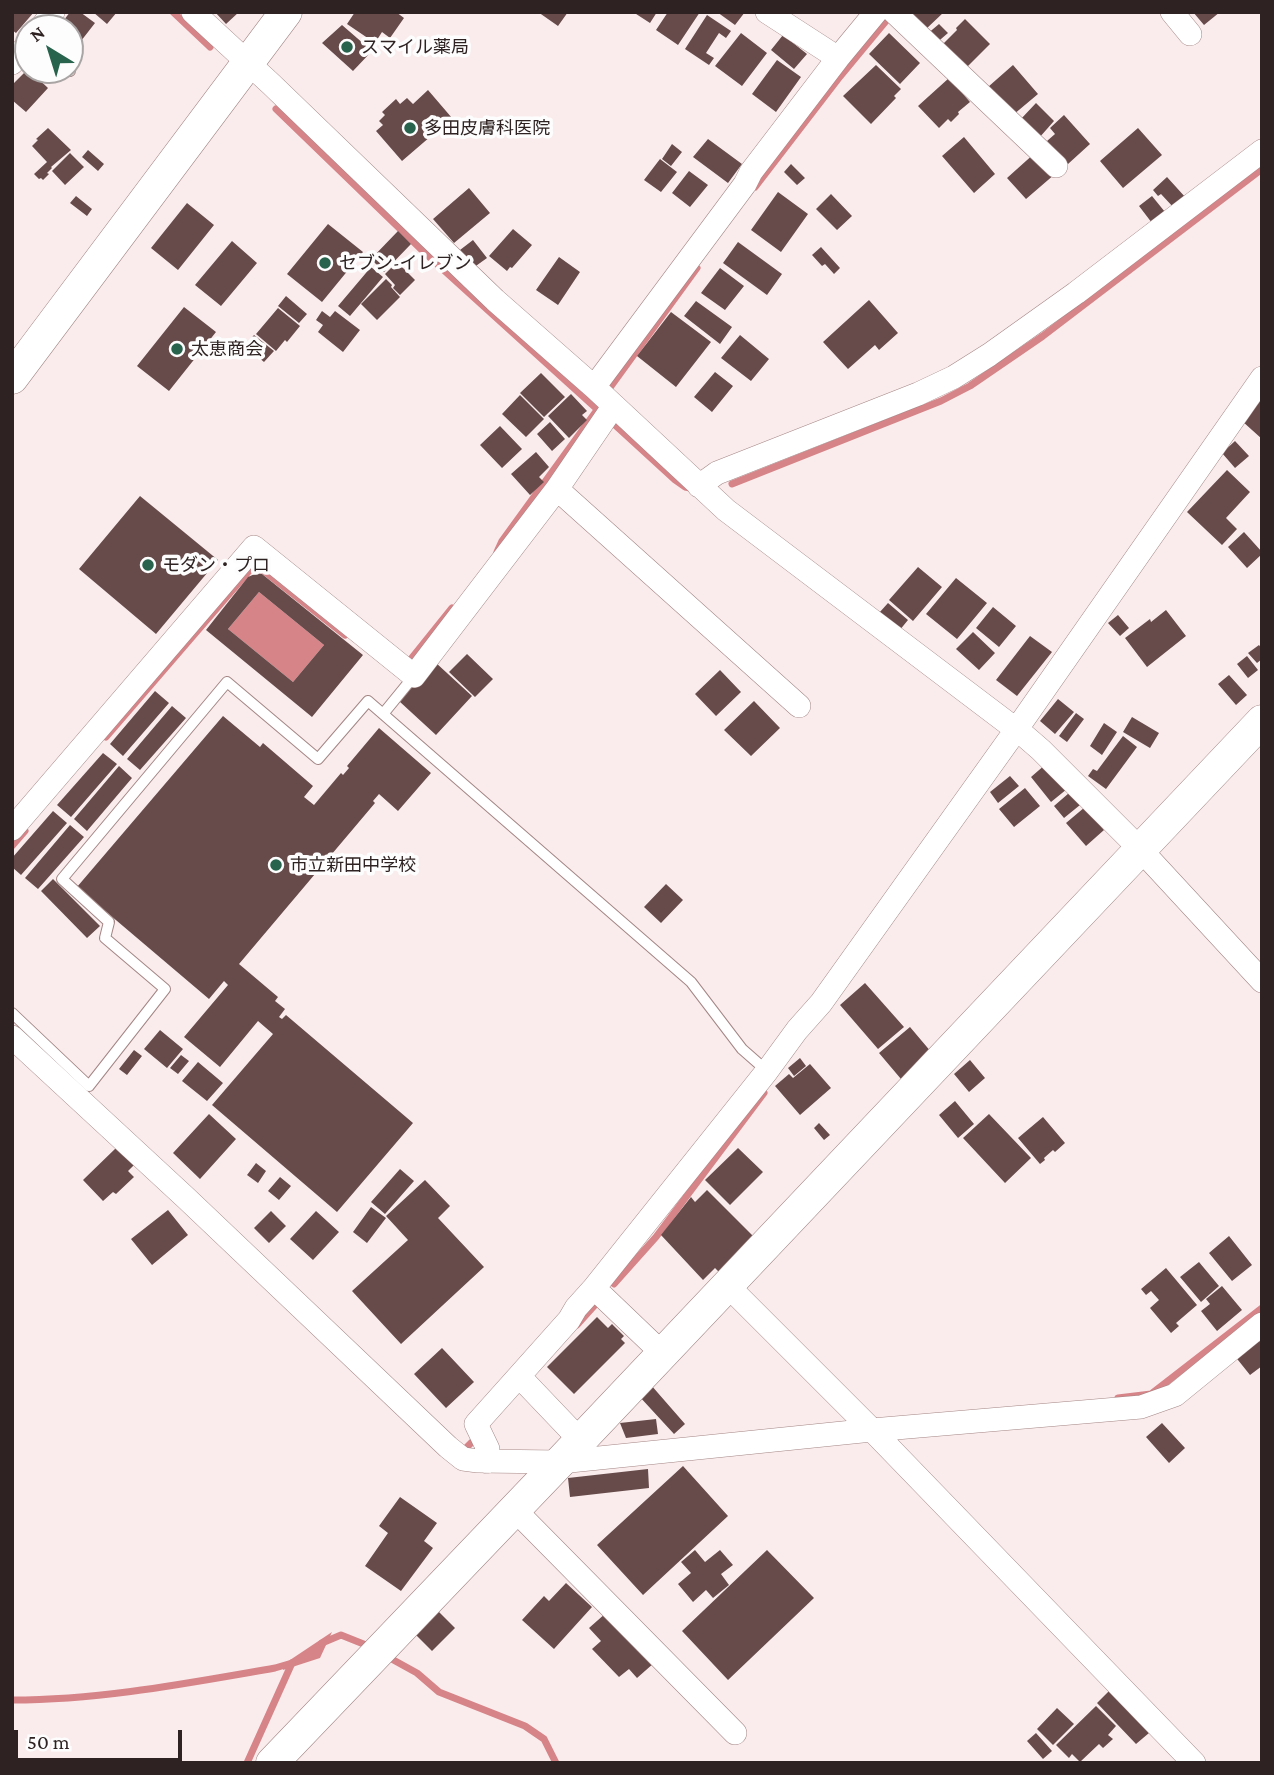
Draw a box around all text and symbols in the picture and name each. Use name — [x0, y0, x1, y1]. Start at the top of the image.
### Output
north arrow — [14, 14, 84, 84]
text: N — [25, 21, 49, 46]
place label: スマイル薬局 — [361, 36, 469, 58]
marker: スマイル薬局 — [339, 39, 355, 55]
place label: 多田皮膚科医院 — [424, 117, 550, 139]
marker: 多田皮膚科医院 — [402, 120, 418, 136]
place label: セブン-イレブン — [339, 252, 472, 274]
marker: セブン-イレブン — [317, 255, 333, 271]
place label: 太恵商会 — [191, 338, 263, 360]
marker: 太恵商会 — [169, 341, 185, 357]
place label: モダン・プロ — [162, 554, 270, 576]
marker: モダン・プロ — [140, 557, 156, 573]
place label: 市立新田中学校 — [290, 854, 416, 876]
marker: 市立新田中学校 — [268, 857, 284, 873]
scale bar — [18, 1716, 186, 1760]
text: 50 m — [27, 1730, 70, 1754]

